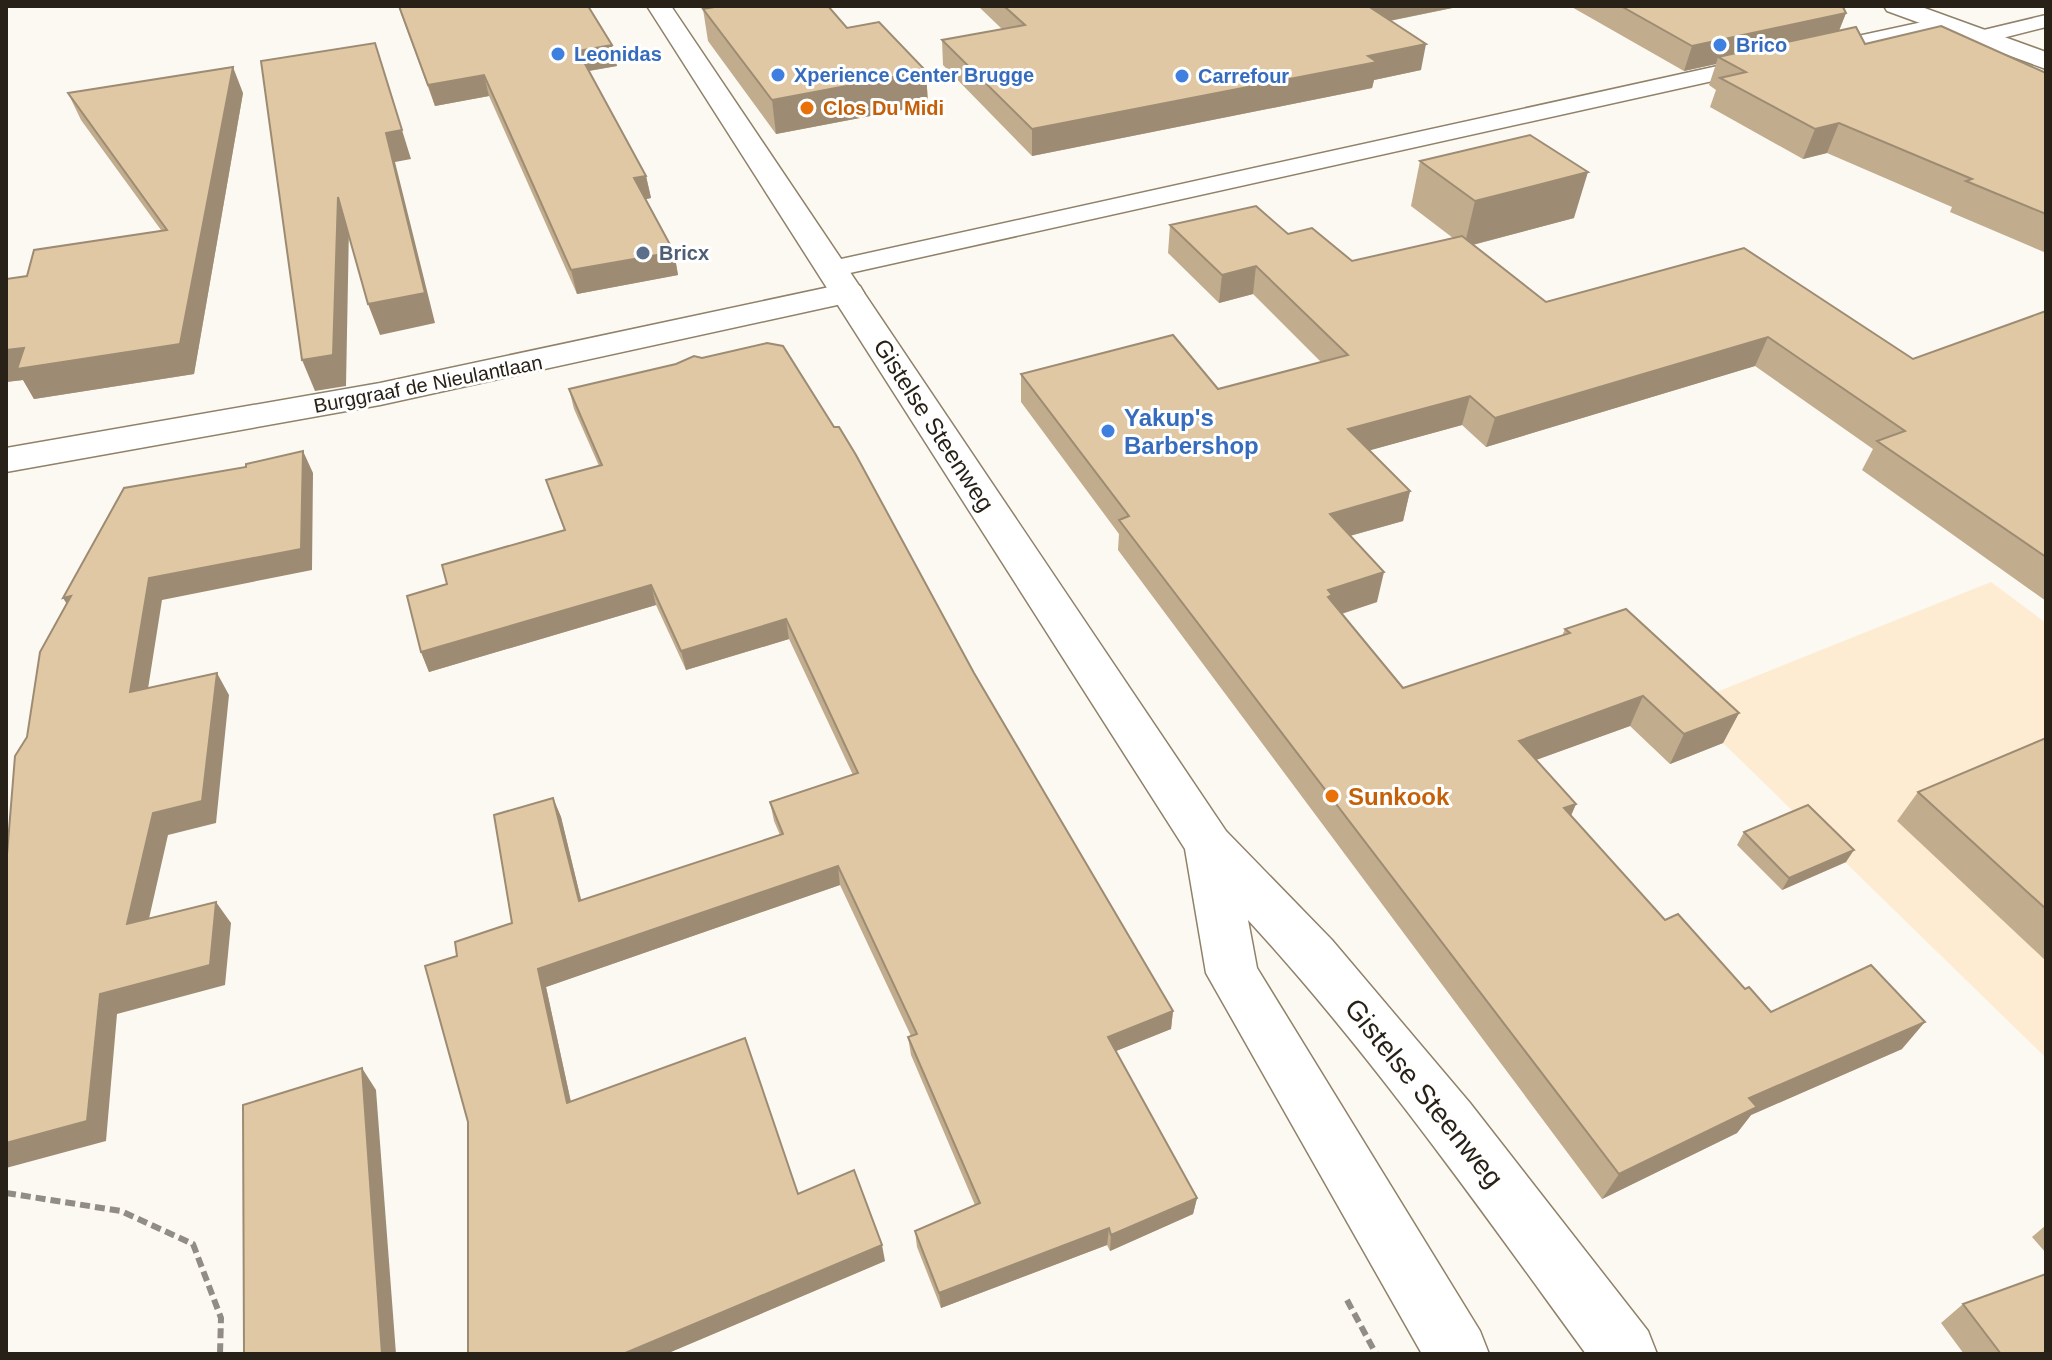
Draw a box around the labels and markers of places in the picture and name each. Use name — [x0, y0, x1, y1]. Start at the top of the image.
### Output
place label: Brico — [1736, 34, 1787, 56]
marker: Brico — [1711, 36, 1729, 54]
place label: Leonidas — [574, 43, 662, 65]
marker: Leonidas — [549, 45, 567, 63]
place label: Xperience Center Brugge — [794, 64, 1034, 86]
place label: Carrefour — [1198, 65, 1289, 87]
marker: Xperience Center Brugge — [769, 66, 787, 84]
marker: Carrefour — [1173, 67, 1191, 85]
place label: Clos Du Midi — [823, 97, 944, 119]
marker: Clos Du Midi — [798, 99, 816, 117]
place label: Bricx — [659, 242, 709, 264]
marker: Bricx — [634, 244, 652, 262]
place label: Yakup's Barbershop — [1124, 404, 1259, 459]
marker: Yakup's Barbershop — [1099, 422, 1117, 440]
place label: Sunkook — [1348, 783, 1450, 810]
marker: Sunkook — [1323, 787, 1341, 805]

